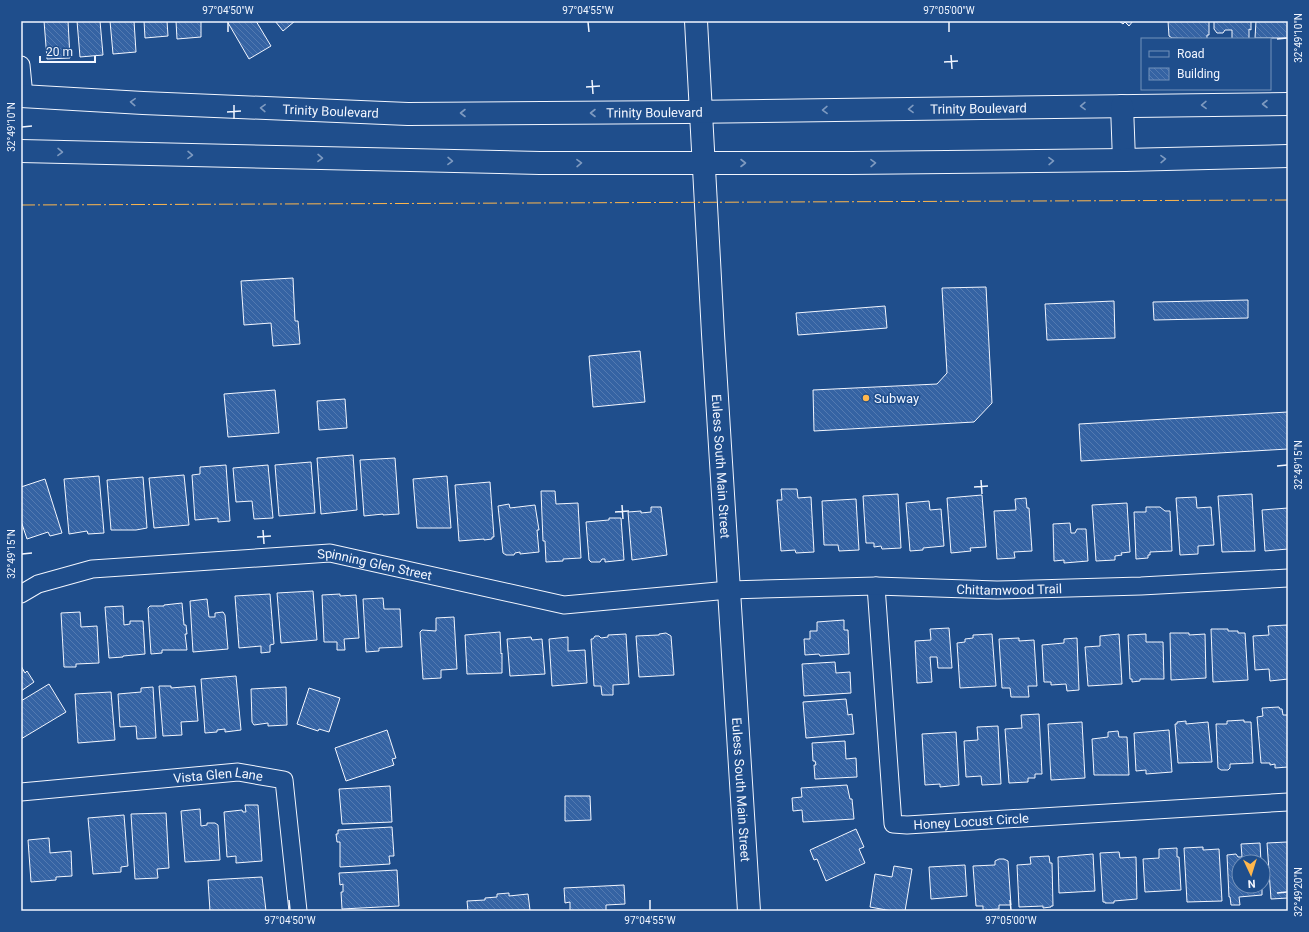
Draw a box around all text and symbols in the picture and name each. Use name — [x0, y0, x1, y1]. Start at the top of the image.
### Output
text: 97°04'50"W — [202, 5, 254, 16]
text: 97°04'55"W — [562, 5, 614, 16]
text: 97°05'00"W — [923, 5, 975, 16]
text: 32°49'10"N — [1293, 13, 1304, 63]
scale bar — [40, 38, 95, 64]
legend — [1141, 38, 1271, 90]
text: 20 m — [46, 45, 73, 59]
text: Road — [1177, 47, 1205, 61]
text: Building — [1177, 67, 1220, 81]
one-way arrow — [130, 98, 136, 107]
street label: Trinity Boulevard — [930, 100, 1027, 116]
one-way arrow — [1262, 100, 1268, 108]
street label: Trinity Boulevard — [282, 101, 379, 120]
one-way arrow — [1201, 101, 1207, 109]
text: 32°49'10"N — [6, 102, 17, 152]
one-way arrow — [1080, 102, 1086, 110]
one-way arrow — [260, 103, 266, 112]
street label: Trinity Boulevard — [606, 104, 703, 120]
one-way arrow — [908, 105, 914, 113]
one-way arrow — [822, 106, 828, 114]
one-way arrow — [590, 108, 596, 117]
one-way arrow — [460, 109, 466, 117]
one-way arrow — [57, 148, 63, 156]
one-way arrow — [187, 151, 193, 159]
one-way arrow — [317, 154, 323, 162]
one-way arrow — [1160, 155, 1166, 163]
one-way arrow — [447, 157, 453, 165]
one-way arrow — [1048, 157, 1054, 165]
one-way arrow — [576, 159, 582, 167]
one-way arrow — [740, 159, 746, 167]
one-way arrow — [870, 159, 876, 167]
place label: Subway — [874, 391, 919, 406]
marker: Subway — [861, 393, 871, 403]
street label: Euless South Main Street — [709, 394, 733, 539]
text: 32°49'15"N — [1293, 440, 1304, 490]
text: 32°49'15"N — [6, 529, 17, 579]
street label: Spinning Glen Street — [317, 545, 433, 583]
street label: Chittamwood Trail — [956, 581, 1062, 598]
street label: Euless South Main Street — [729, 717, 753, 862]
street label: Vista Glen Lane — [173, 764, 264, 785]
street label: Honey Locust Circle — [913, 810, 1029, 832]
north arrow — [1231, 854, 1271, 894]
text: 32°49'20"N — [1293, 867, 1304, 917]
text: N — [1247, 877, 1256, 890]
text: 97°04'50"W — [264, 915, 316, 926]
text: 97°04'55"W — [624, 915, 676, 926]
text: 97°05'00"W — [985, 915, 1037, 926]

